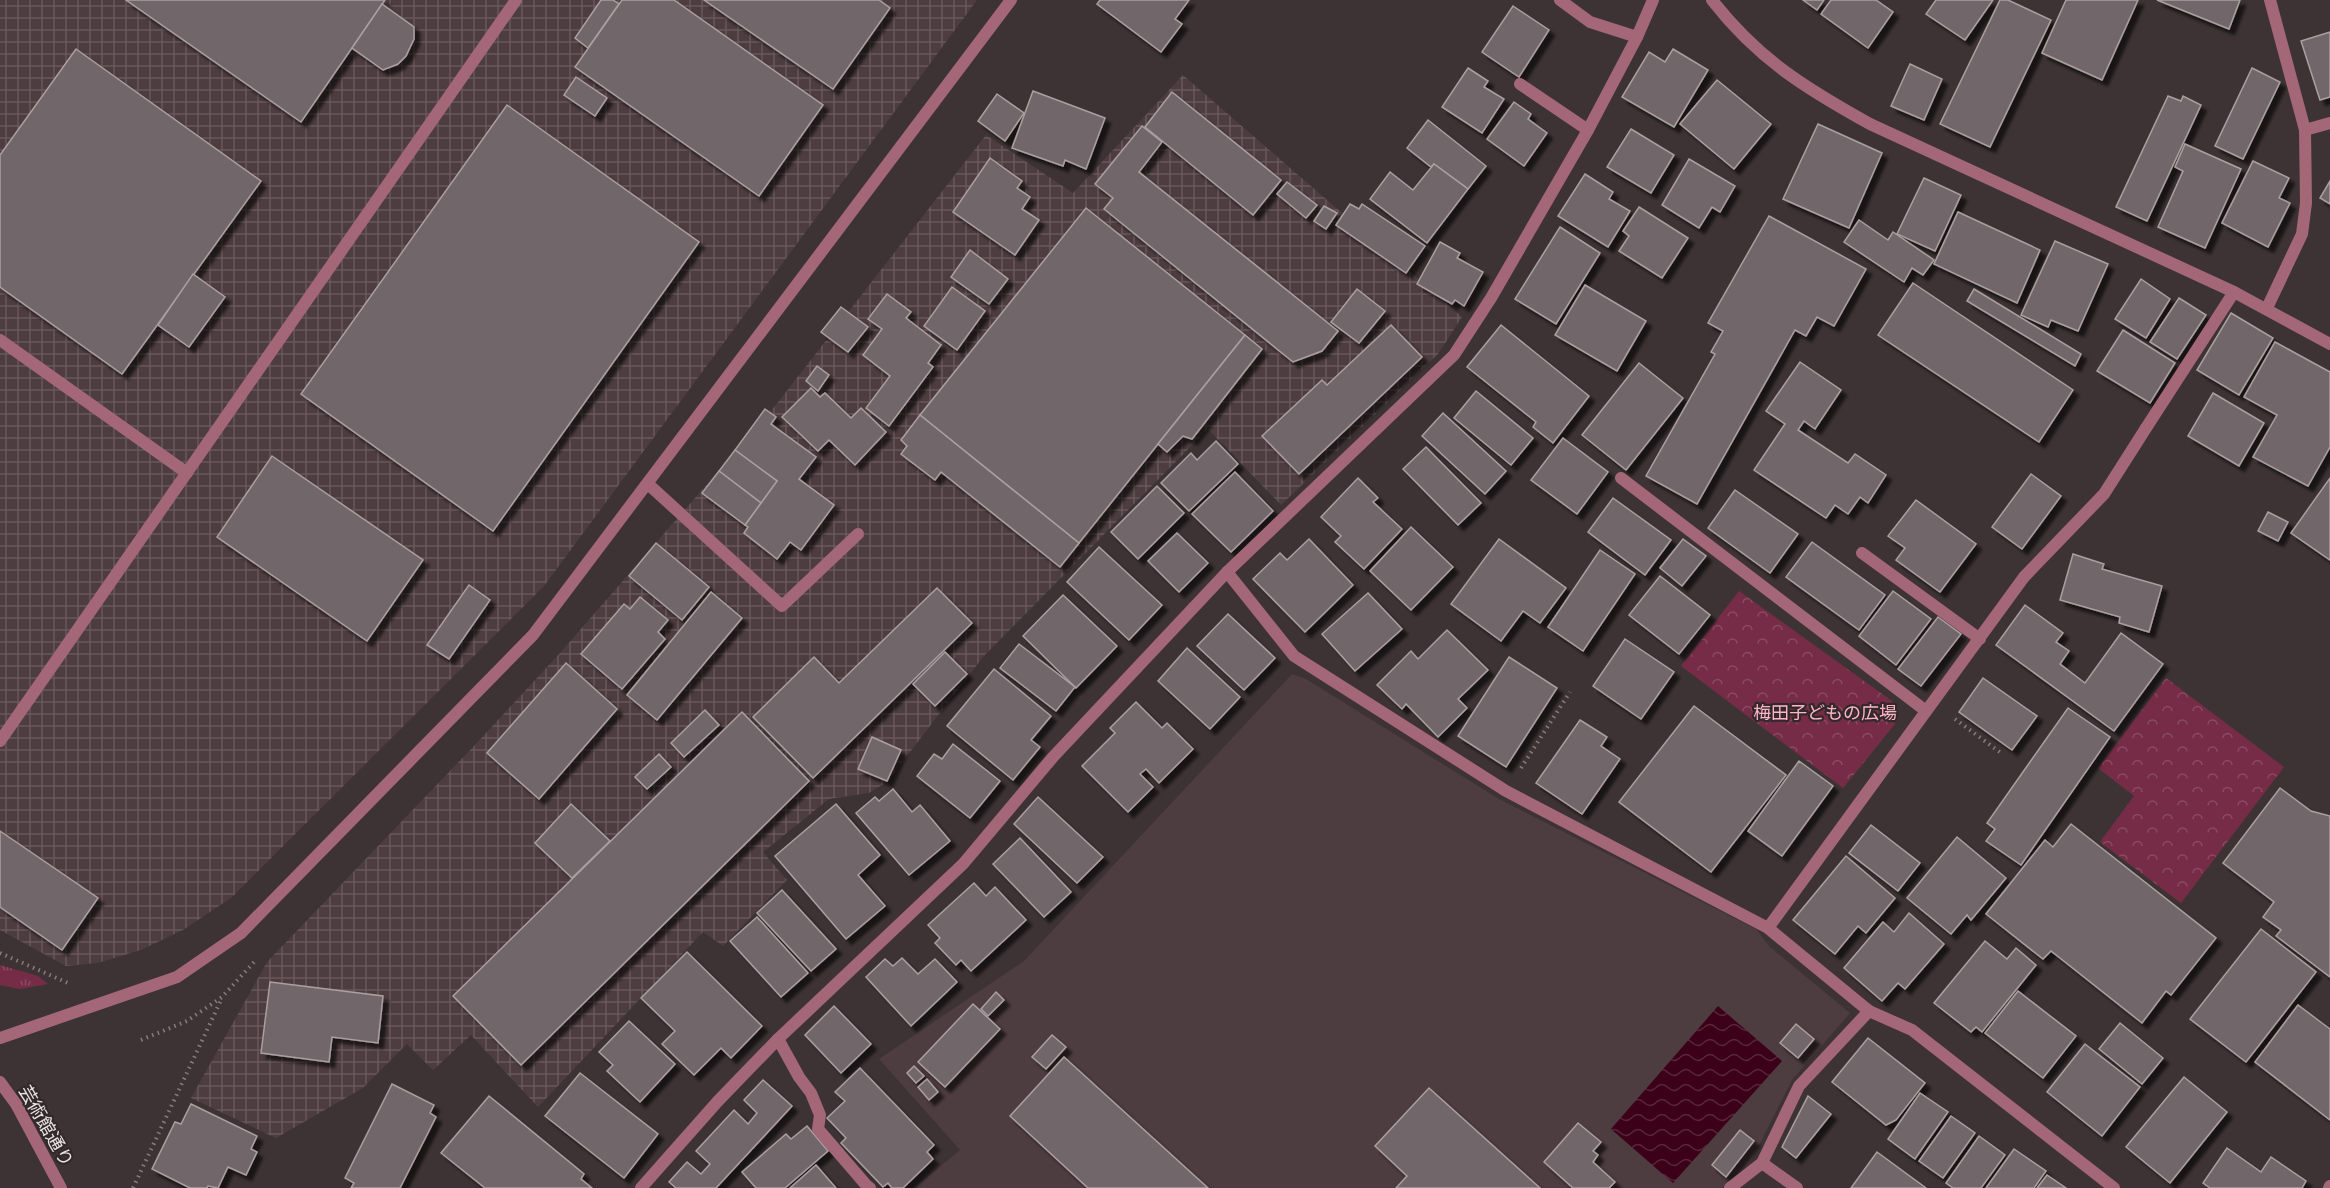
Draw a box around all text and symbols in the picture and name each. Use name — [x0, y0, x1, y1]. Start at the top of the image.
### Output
park label: 梅田子どもの広場 — [1753, 702, 1897, 723]
street label: 芸術館通り — [15, 1082, 78, 1170]

